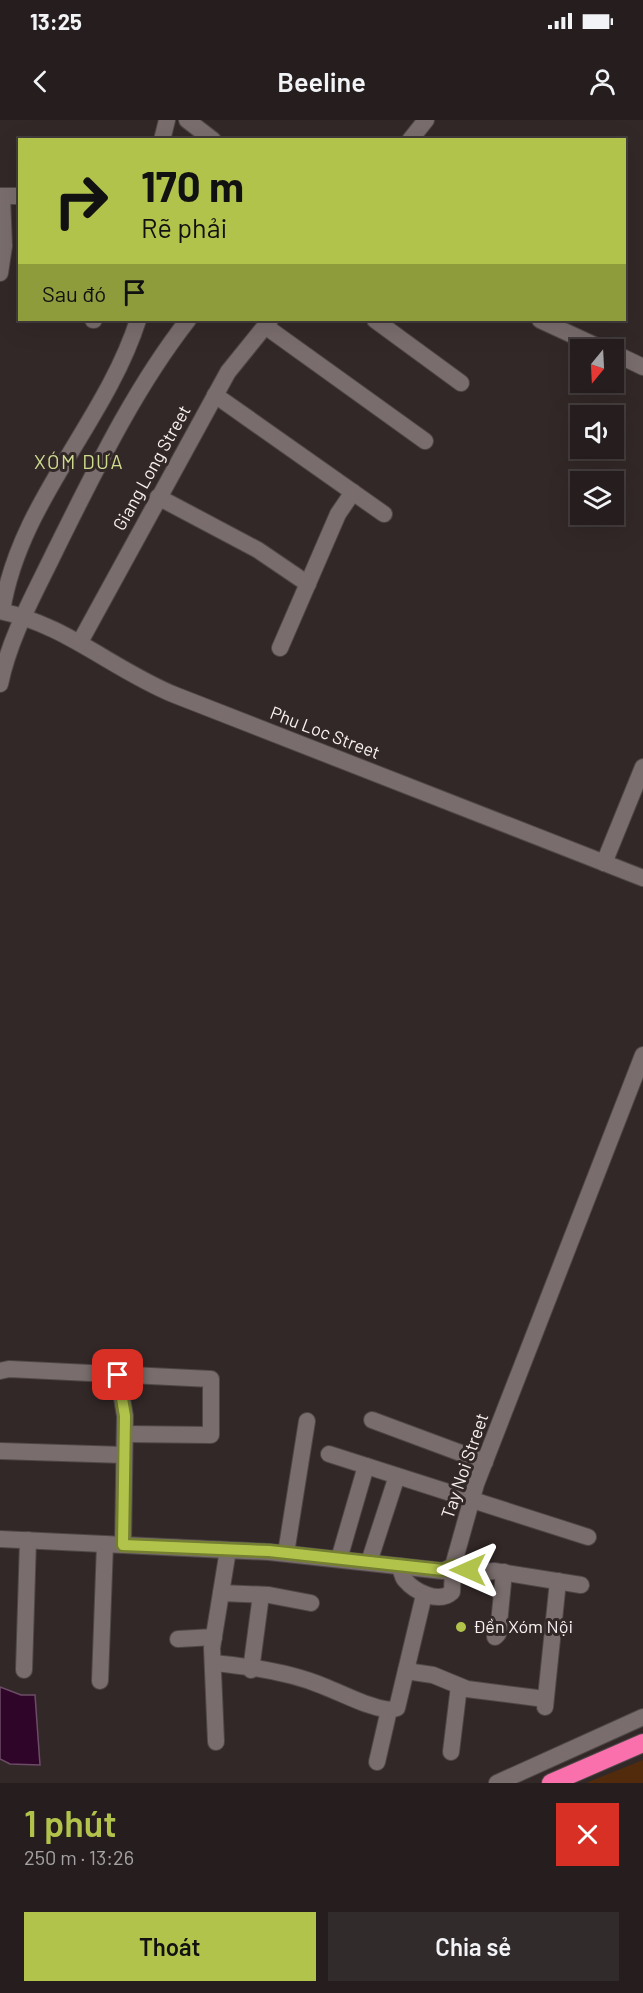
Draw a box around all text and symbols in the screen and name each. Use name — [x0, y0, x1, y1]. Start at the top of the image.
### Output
text: 13:25 — [30, 8, 82, 34]
icon: back — [24, 65, 57, 98]
text: Beeline — [277, 65, 366, 97]
icon: person — [586, 65, 619, 98]
text: 170 m — [141, 160, 244, 210]
icon: right — [42, 162, 120, 240]
text: Rẽ phải — [141, 211, 227, 243]
icon: arrive — [118, 276, 151, 309]
text: Sau đó — [42, 280, 106, 306]
north arrow — [570, 339, 624, 393]
map controls — [570, 339, 624, 525]
street label: Giang Long Street — [108, 401, 195, 534]
button: sound — [570, 405, 624, 459]
district label: XÓM DƯA — [34, 449, 124, 473]
button: layers — [570, 471, 624, 525]
street label: Phu Loc Street — [267, 701, 383, 763]
pin — [92, 1349, 143, 1400]
icon: arrive — [101, 1358, 134, 1391]
street label: Tay Noi Street — [436, 1410, 492, 1521]
position arrow — [436, 1538, 500, 1602]
place label: Đền Xóm Nội — [473, 1615, 573, 1637]
marker: Đền Xóm Nội — [454, 1620, 468, 1634]
text: 1 phút — [24, 1801, 117, 1844]
button: close — [556, 1803, 619, 1866]
text: 250 m · 13:26 — [24, 1845, 134, 1869]
button: Thoát — [24, 1912, 316, 1981]
button: Chia sẻ — [328, 1912, 619, 1981]

